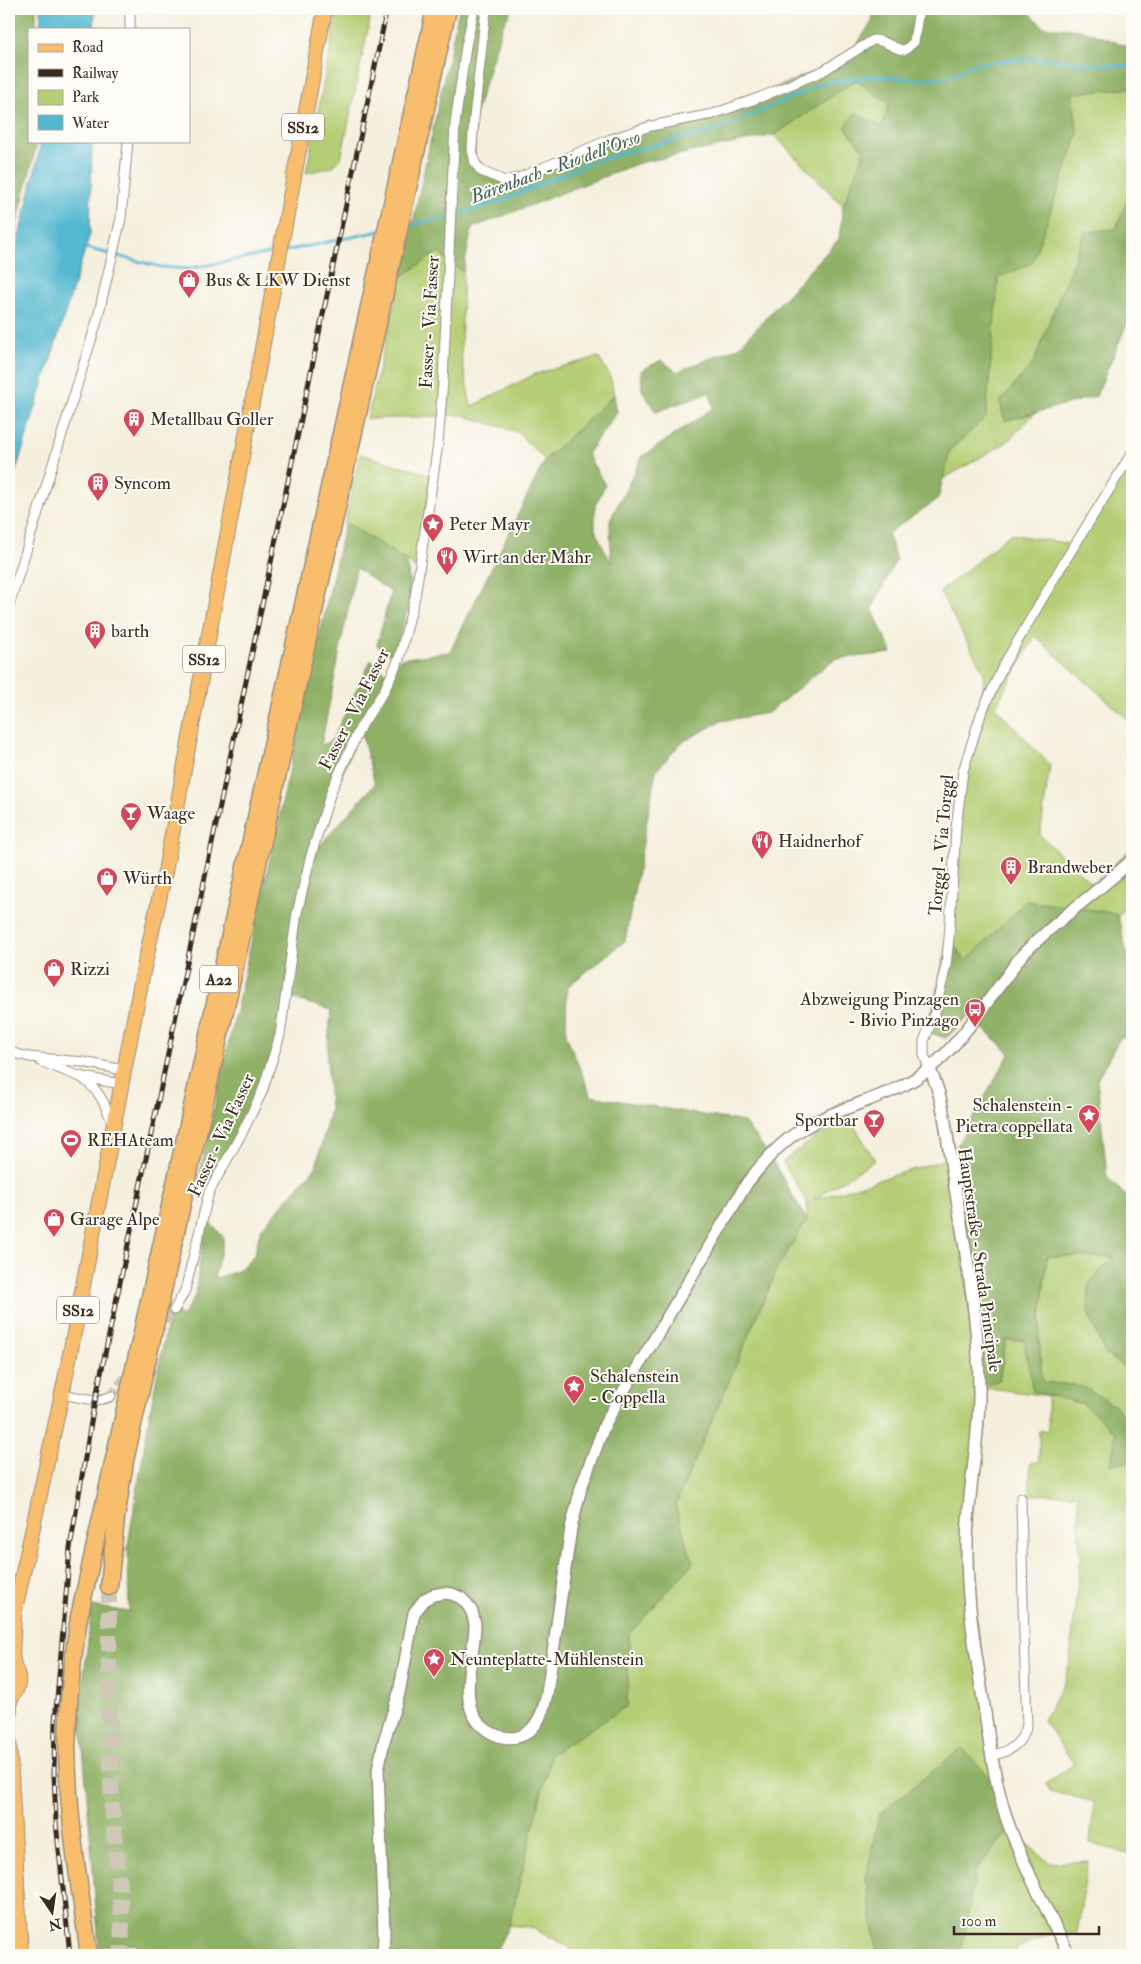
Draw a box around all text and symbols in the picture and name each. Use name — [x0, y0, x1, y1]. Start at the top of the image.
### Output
legend — [28, 28, 190, 142]
text: Road — [72, 38, 104, 57]
text: Railway — [72, 64, 119, 83]
text: Park — [72, 88, 99, 107]
text: Water — [71, 114, 109, 133]
road number: SS12 — [282, 114, 324, 140]
water label: Bärenbach - Rio dell’Orso — [466, 125, 644, 209]
street label: Fasser - Via Fasser — [415, 255, 444, 389]
shop icon: Bus & LKW Dienst — [177, 268, 201, 299]
place label: Bus & LKW Dienst — [205, 269, 351, 292]
building icon: Metallbau Goller — [122, 407, 146, 438]
place label: Metallbau Goller — [150, 408, 274, 431]
building icon: Syncom — [86, 471, 110, 502]
place label: Syncom — [114, 472, 171, 495]
place icon: Peter Mayr — [421, 512, 445, 543]
place label: Peter Mayr — [449, 513, 530, 536]
restaurant icon: Wirt an der Mahr — [435, 545, 459, 576]
place label: Wirt an der Mahr — [462, 546, 591, 569]
building icon: barth — [83, 619, 107, 650]
place label: barth — [111, 620, 150, 643]
street label: Fasser - Via Fasser — [314, 644, 395, 774]
road number: SS12 — [183, 646, 225, 672]
street label: Torggl - Via Torggl — [924, 773, 959, 916]
bar icon: Waage — [119, 801, 143, 832]
place label: Waage — [146, 802, 195, 825]
restaurant icon: Haidnerhof — [750, 829, 774, 860]
place label: Haidnerhof — [778, 830, 864, 853]
building icon: Brandweber — [999, 855, 1023, 886]
place label: Brandweber — [1027, 856, 1113, 879]
shop icon: Würth — [95, 866, 119, 897]
place label: Würth — [122, 867, 172, 890]
shop icon: Rizzi — [42, 957, 66, 988]
place label: Rizzi — [70, 958, 110, 981]
road number: A22 — [200, 966, 238, 992]
place label: Abzweigung Pinzagen - Bivio Pinzago — [799, 988, 959, 1032]
bus stop icon: Abzweigung Pinzagen - Bivio Pinzago — [963, 997, 987, 1028]
street label: Fasser - Via Fasser — [183, 1070, 260, 1201]
place label: Schalenstein - Pietra coppellata — [955, 1094, 1074, 1138]
place icon: Schalenstein - Pietra coppellata — [1077, 1103, 1101, 1134]
bar icon: Sportbar — [862, 1108, 886, 1139]
place label: Sportbar — [795, 1109, 858, 1132]
sports icon: REHAteam — [59, 1128, 83, 1159]
place label: REHAteam — [87, 1129, 174, 1152]
street label: Hauptstraße - Strada Principale — [952, 1146, 1007, 1374]
shop icon: Garage Alpe — [42, 1207, 66, 1238]
place label: Garage Alpe — [70, 1208, 160, 1231]
road number: SS12 — [57, 1296, 99, 1324]
place label: Schalenstein - Coppella — [590, 1365, 679, 1409]
place icon: Schalenstein - Coppella — [562, 1374, 586, 1405]
place icon: Neunteplatte-Mühlenstein — [422, 1647, 446, 1678]
place label: Neunteplatte-Mühlenstein — [450, 1648, 644, 1671]
north arrow — [28, 1886, 78, 1936]
scale bar — [954, 1904, 1098, 1936]
text: 100 m — [961, 1912, 997, 1931]
text: N — [46, 1914, 64, 1934]

